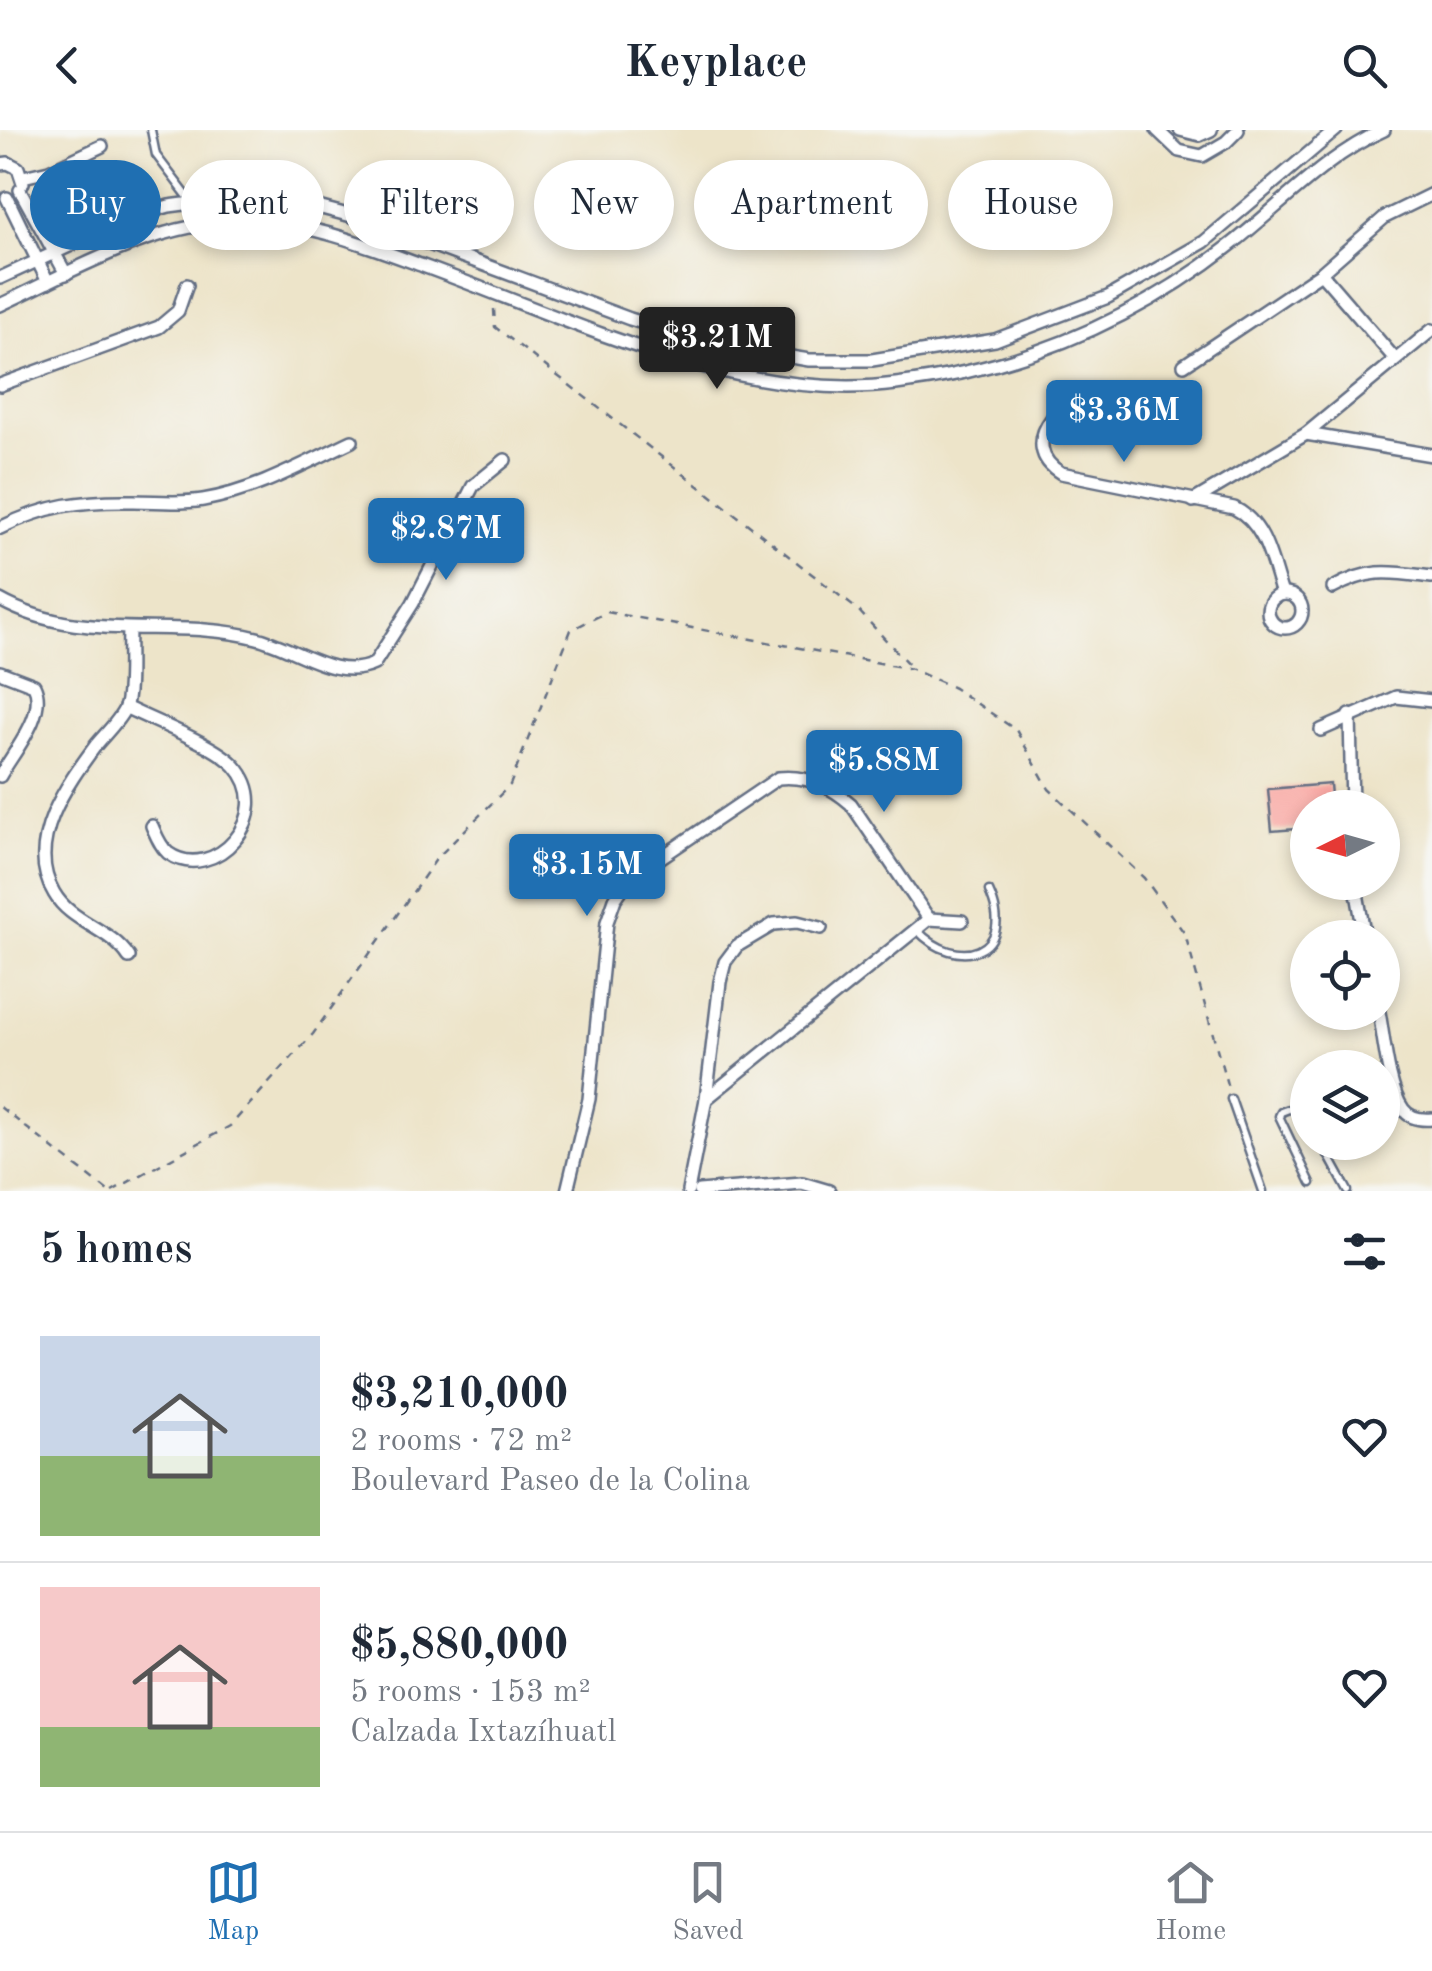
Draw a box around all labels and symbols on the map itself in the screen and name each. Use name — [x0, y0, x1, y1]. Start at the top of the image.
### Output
pin: $3.21M — [636, 307, 798, 392]
pin: $3.36M — [1043, 380, 1205, 465]
pin: $2.87M — [365, 498, 527, 583]
pin: $5.88M — [803, 730, 965, 815]
north arrow — [1290, 790, 1400, 900]
pin: $3.15M — [506, 834, 668, 919]

